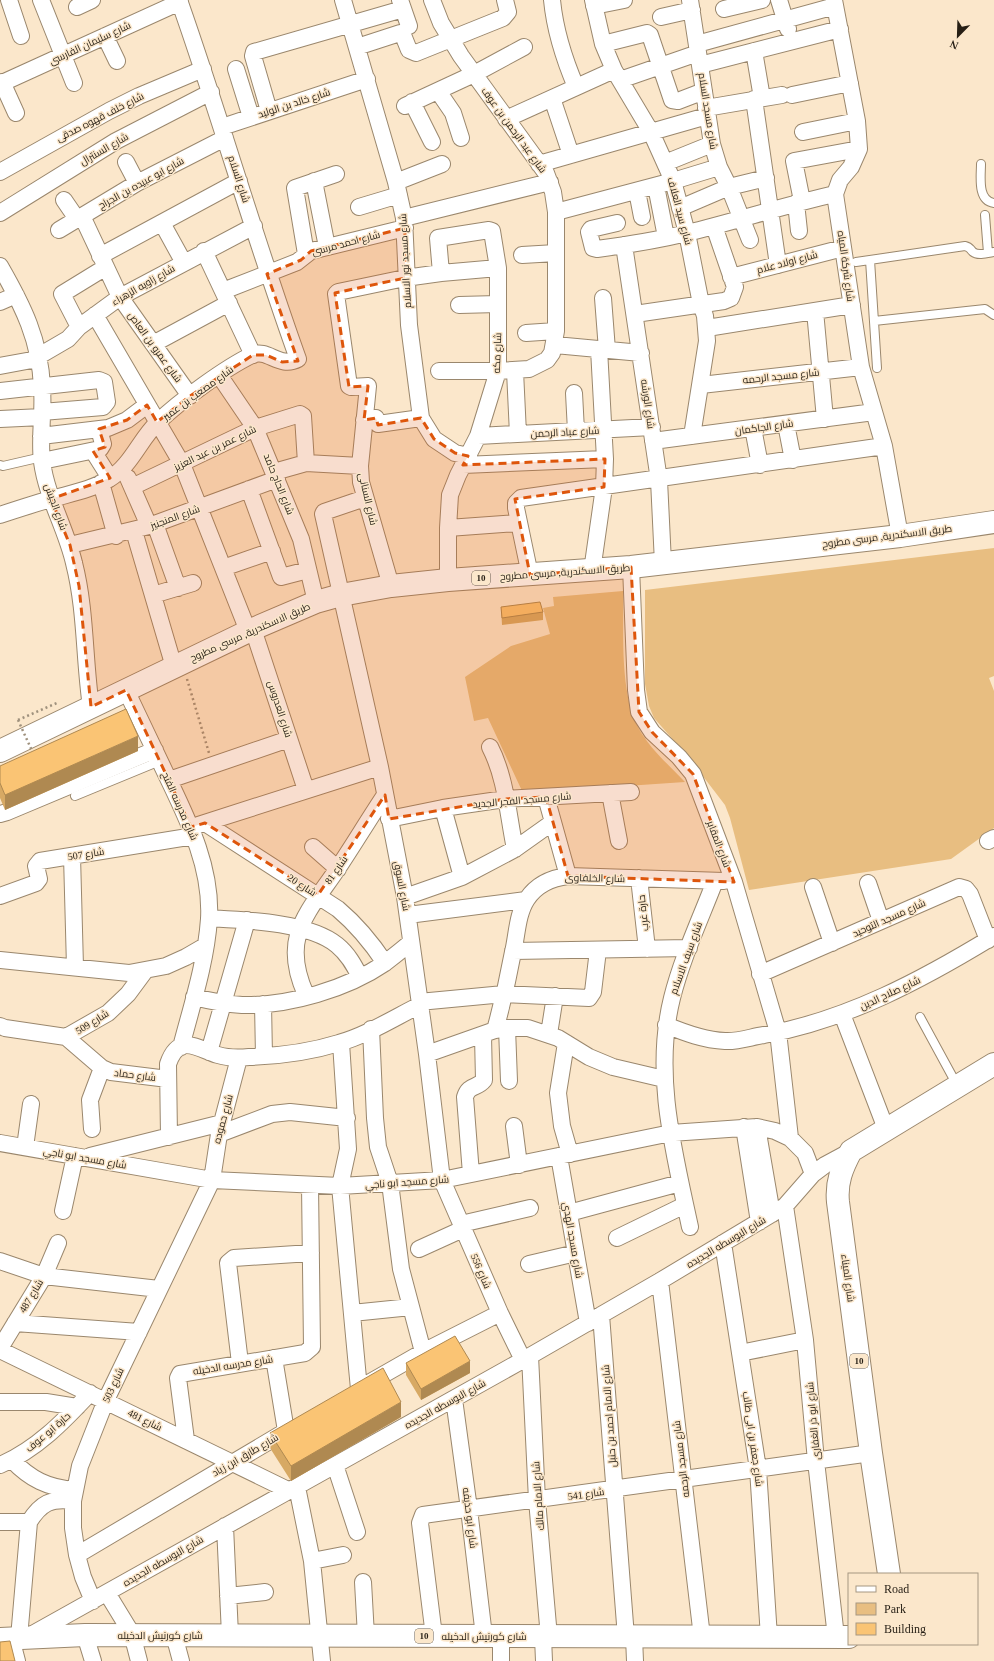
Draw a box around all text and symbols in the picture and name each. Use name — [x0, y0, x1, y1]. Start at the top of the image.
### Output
north arrow — [938, 16, 978, 56]
street label: شارع سليمان الفارسى — [48, 19, 133, 68]
text: N — [948, 38, 960, 52]
street label: شارع مسجد السلام — [695, 72, 720, 151]
street label: شارع عبد الرحمن بن عوف — [478, 85, 549, 175]
street label: شارع خالد بن الوليد — [256, 86, 332, 121]
street label: شارع خلف قهوه صدقى — [54, 90, 146, 145]
street label: شارع السنترال — [78, 131, 131, 168]
street label: شارع السلام — [224, 154, 252, 205]
street label: شارع ابو عبيده بن الجراح — [96, 155, 186, 212]
street label: شارع سيد العلاف — [665, 176, 694, 246]
street label: شارع مسجد نور الاسلام — [397, 213, 415, 309]
street label: شارع احمد مرسى — [311, 229, 382, 258]
street label: شارع شركة المياه — [835, 230, 856, 302]
street label: شارع اولاد علام — [755, 249, 819, 277]
street label: شارع زاويه الزهراء — [109, 262, 177, 308]
street label: شارع عمرو بن العاص — [125, 310, 184, 385]
street label: شارع مكه — [491, 332, 504, 374]
street label: شارع مصعب بن عمير — [160, 364, 236, 424]
street label: شارع مسجد الرحمه — [742, 366, 820, 387]
street label: شارع الورشه — [638, 379, 657, 430]
street label: شارع الجاكمان — [734, 417, 794, 438]
street label: شارع عمر بن عبد العزيز — [171, 423, 258, 474]
street label: شارع عباد الرحمن — [530, 425, 600, 440]
street label: شارع الحاج حامد — [261, 452, 296, 517]
street label: شارع السنانى — [356, 472, 379, 526]
street label: شارع الجيش — [42, 482, 70, 532]
street label: شارع المنجنيز — [148, 503, 202, 532]
street label: طريق الاسكندرية, مرسى مطروح — [821, 523, 953, 550]
street label: طريق الاسكندرية, مرسى مطروح — [499, 562, 631, 583]
road number: 10 — [472, 571, 490, 585]
street label: طريق الاسكندرية, مرسى مطروح — [188, 600, 312, 665]
street label: شارع العدروس — [265, 679, 294, 739]
street label: شارع مدرسه الفتح — [159, 770, 200, 842]
street label: شارع مسجد الفجر الجديد — [472, 790, 572, 811]
street label: شارع المقابر — [704, 818, 733, 869]
street label: شارع 507 — [67, 846, 105, 863]
street label: شارع 81 — [322, 854, 350, 887]
street label: شارع السوق — [391, 860, 412, 912]
street label: شارع 20 — [285, 872, 318, 899]
street label: شارع الخلفاوى — [565, 872, 625, 885]
street label: حارة غرب — [636, 894, 650, 932]
street label: شارع مسجد التوحيد — [851, 897, 928, 940]
street label: شارع سيف الاسلام — [668, 920, 706, 997]
street label: شارع صلاح الدين — [858, 974, 922, 1013]
street label: شارع 509 — [73, 1008, 111, 1037]
street label: شارع حماد — [113, 1067, 156, 1084]
street label: شارع حموده — [211, 1093, 236, 1145]
street label: شارع مسجد ابو ناجي — [42, 1145, 128, 1173]
street label: شارع مسجد ابو ناجي — [365, 1174, 450, 1192]
street label: شارع مسجد الهدي — [559, 1201, 585, 1279]
street label: شارع البوسطه الجديده — [684, 1214, 768, 1271]
street label: شارع 556 — [468, 1252, 493, 1291]
street label: شارع الميناء — [838, 1253, 857, 1303]
street label: شارع 487 — [17, 1277, 46, 1315]
street label: شارع مدرسه الدخيله — [192, 1353, 274, 1378]
road number: 10 — [850, 1354, 868, 1368]
street label: شارع الامام احمد بن حنبل — [600, 1364, 620, 1468]
street label: شارع 503 — [100, 1366, 127, 1404]
street label: شارع البوسطه الجديده — [403, 1377, 488, 1432]
street label: شارع ابو ذر الغفارى — [804, 1381, 823, 1460]
street label: شارع جعفر بن ابى طالب — [740, 1391, 765, 1487]
street label: شارع 481 — [126, 1407, 164, 1434]
street label: حارة ابو عوف — [23, 1410, 73, 1454]
street label: شارع مسجد الرحمه — [671, 1420, 692, 1498]
street label: شارع طارق ابن زياد — [210, 1432, 281, 1479]
street label: شارع الامام مالك — [530, 1461, 548, 1531]
street label: شارع 541 — [567, 1486, 605, 1503]
street label: شارع ابو حذيفه — [460, 1487, 479, 1549]
street label: شارع البوسطه الجديده — [121, 1534, 206, 1589]
legend — [848, 1573, 978, 1645]
text: Road — [884, 1582, 909, 1596]
text: Park — [884, 1602, 906, 1616]
text: Building — [884, 1622, 926, 1636]
road number: 10 — [415, 1629, 433, 1643]
street label: شارع كورنيش الدخيله — [117, 1630, 203, 1642]
street label: شارع كورنيش الدخيله — [441, 1631, 527, 1643]

